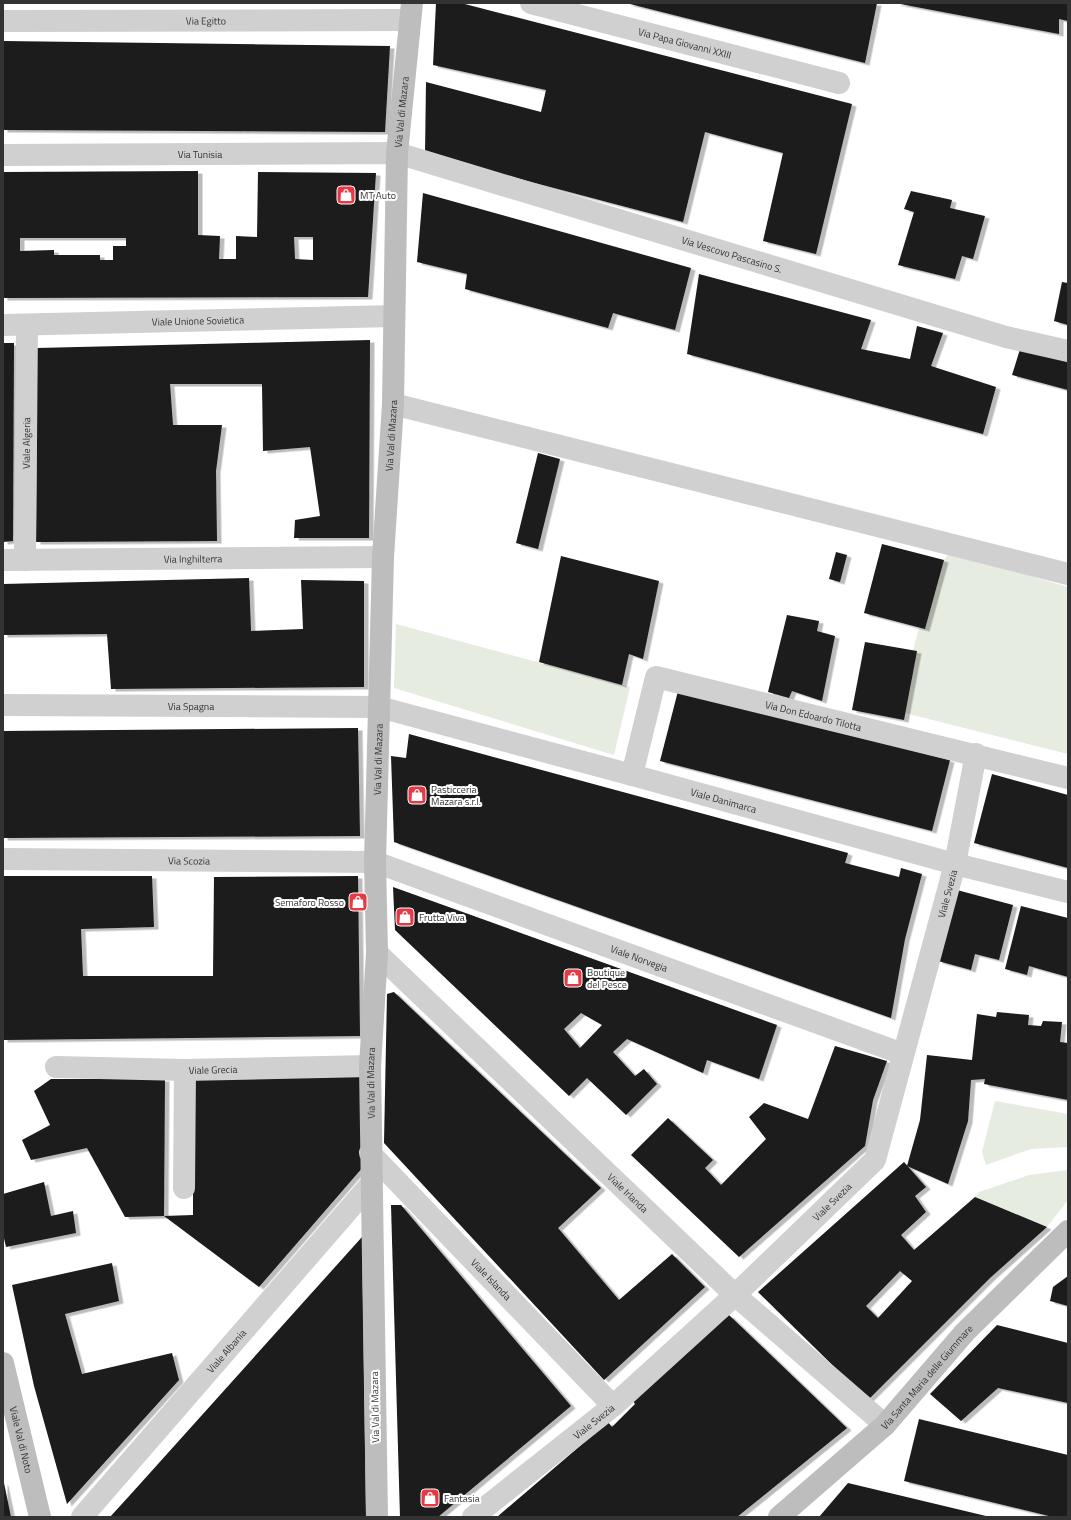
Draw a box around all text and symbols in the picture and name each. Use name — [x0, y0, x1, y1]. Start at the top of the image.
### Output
street label: Via Egitto — [186, 13, 226, 28]
street label: Via Papa Giovanni XXIII — [637, 24, 733, 62]
street label: Via Val di Mazara — [390, 76, 412, 148]
street label: Via Tunisia — [178, 146, 222, 162]
shop icon: MT Auto — [335, 184, 357, 206]
place label: MT Auto — [360, 188, 396, 203]
street label: Via Vescovo Pascasino S. — [680, 232, 784, 277]
street label: Viale Unione Sovietica — [152, 312, 244, 329]
street label: Via Val di Mazara — [381, 400, 401, 472]
street label: Viale Algeria — [18, 417, 34, 469]
street label: Via Inghilterra — [164, 551, 222, 566]
street label: Via Don Edoardo Tilotta — [764, 697, 863, 735]
street label: Via Spagna — [168, 698, 214, 714]
street label: Via Val di Mazara — [369, 723, 386, 795]
place label: Pasticceria Mazara s.r.l. — [431, 782, 481, 809]
shop icon: Pasticceria Mazara s.r.l. — [406, 784, 428, 806]
street label: Viale Danimarca — [689, 784, 758, 816]
street label: Via Scozia — [168, 853, 210, 868]
street label: Viale Svezia — [933, 868, 961, 920]
shop icon: Semaforo Rosso — [347, 891, 369, 913]
place label: Semaforo Rosso — [275, 895, 344, 910]
shop icon: Frutta Viva — [394, 906, 416, 928]
place label: Frutta Viva — [419, 910, 465, 925]
street label: Viale Norvegia — [608, 941, 670, 975]
place label: Boutique del Pesce — [587, 965, 627, 992]
shop icon: Boutique del Pesce — [562, 967, 584, 989]
street label: Via Val di Mazara — [362, 1047, 379, 1119]
street label: Viale Grecia — [188, 1061, 238, 1077]
street label: Viale Irlanda — [604, 1169, 652, 1216]
street label: Viale Svezia — [809, 1179, 855, 1224]
street label: Viale Islanda — [468, 1255, 515, 1303]
street label: Via Santa Maria delle Giummare — [877, 1321, 976, 1433]
street label: Viale Albania — [203, 1326, 249, 1376]
street label: Via Val di Mazara — [367, 1371, 383, 1443]
street label: Viale Svezia — [570, 1400, 618, 1443]
street label: Viale Val di Noto — [6, 1405, 37, 1475]
shop icon: Fantasia — [419, 1487, 441, 1509]
place label: Fantasia — [444, 1491, 480, 1506]

